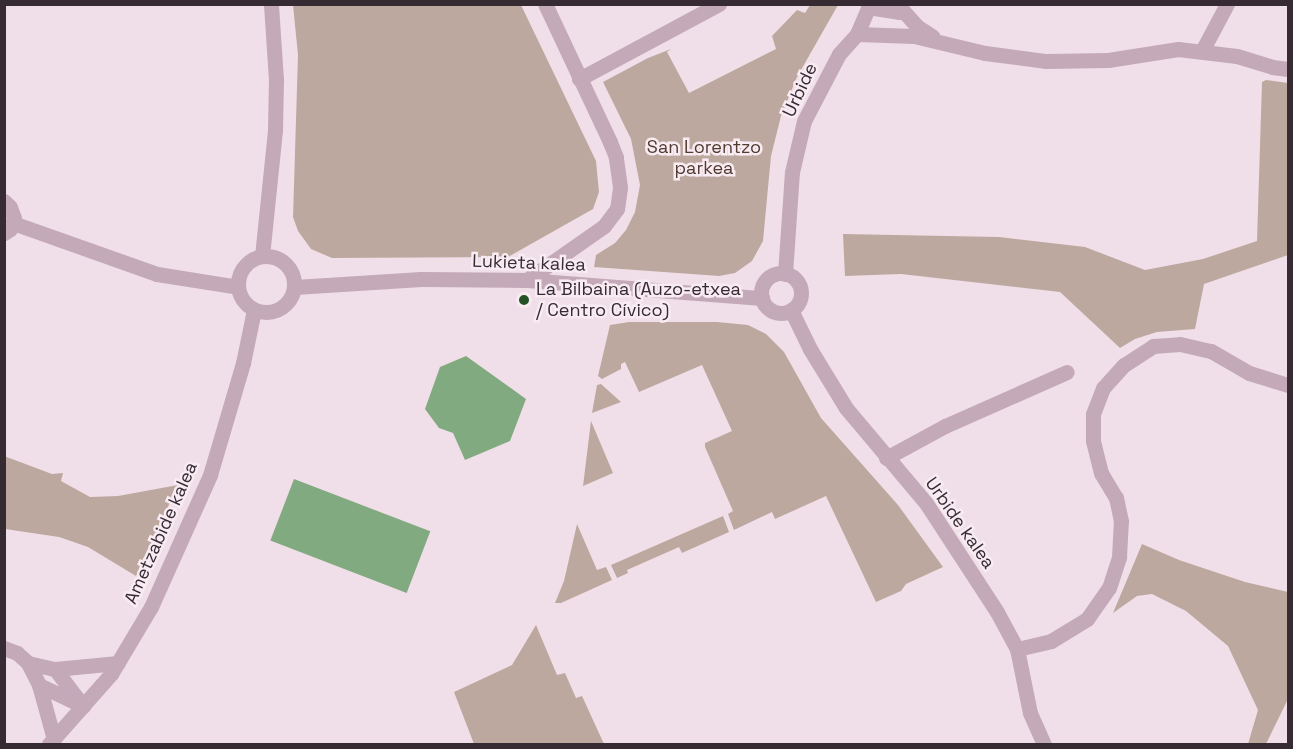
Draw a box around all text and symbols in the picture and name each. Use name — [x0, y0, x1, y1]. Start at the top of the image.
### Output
street label: Urbide — [778, 60, 822, 120]
park label: San Lorentzo parkea — [647, 137, 761, 180]
street label: Lukieta kalea — [472, 250, 586, 276]
place label: La Bilbaina (Auzo-etxea / Centro Cívico) — [536, 279, 741, 322]
marker: La Bilbaina (Auzo-etxea / Centro Cívico) — [517, 293, 531, 307]
street label: Ametzabide kalea — [120, 459, 202, 607]
street label: Urbide kalea — [920, 473, 1000, 573]

